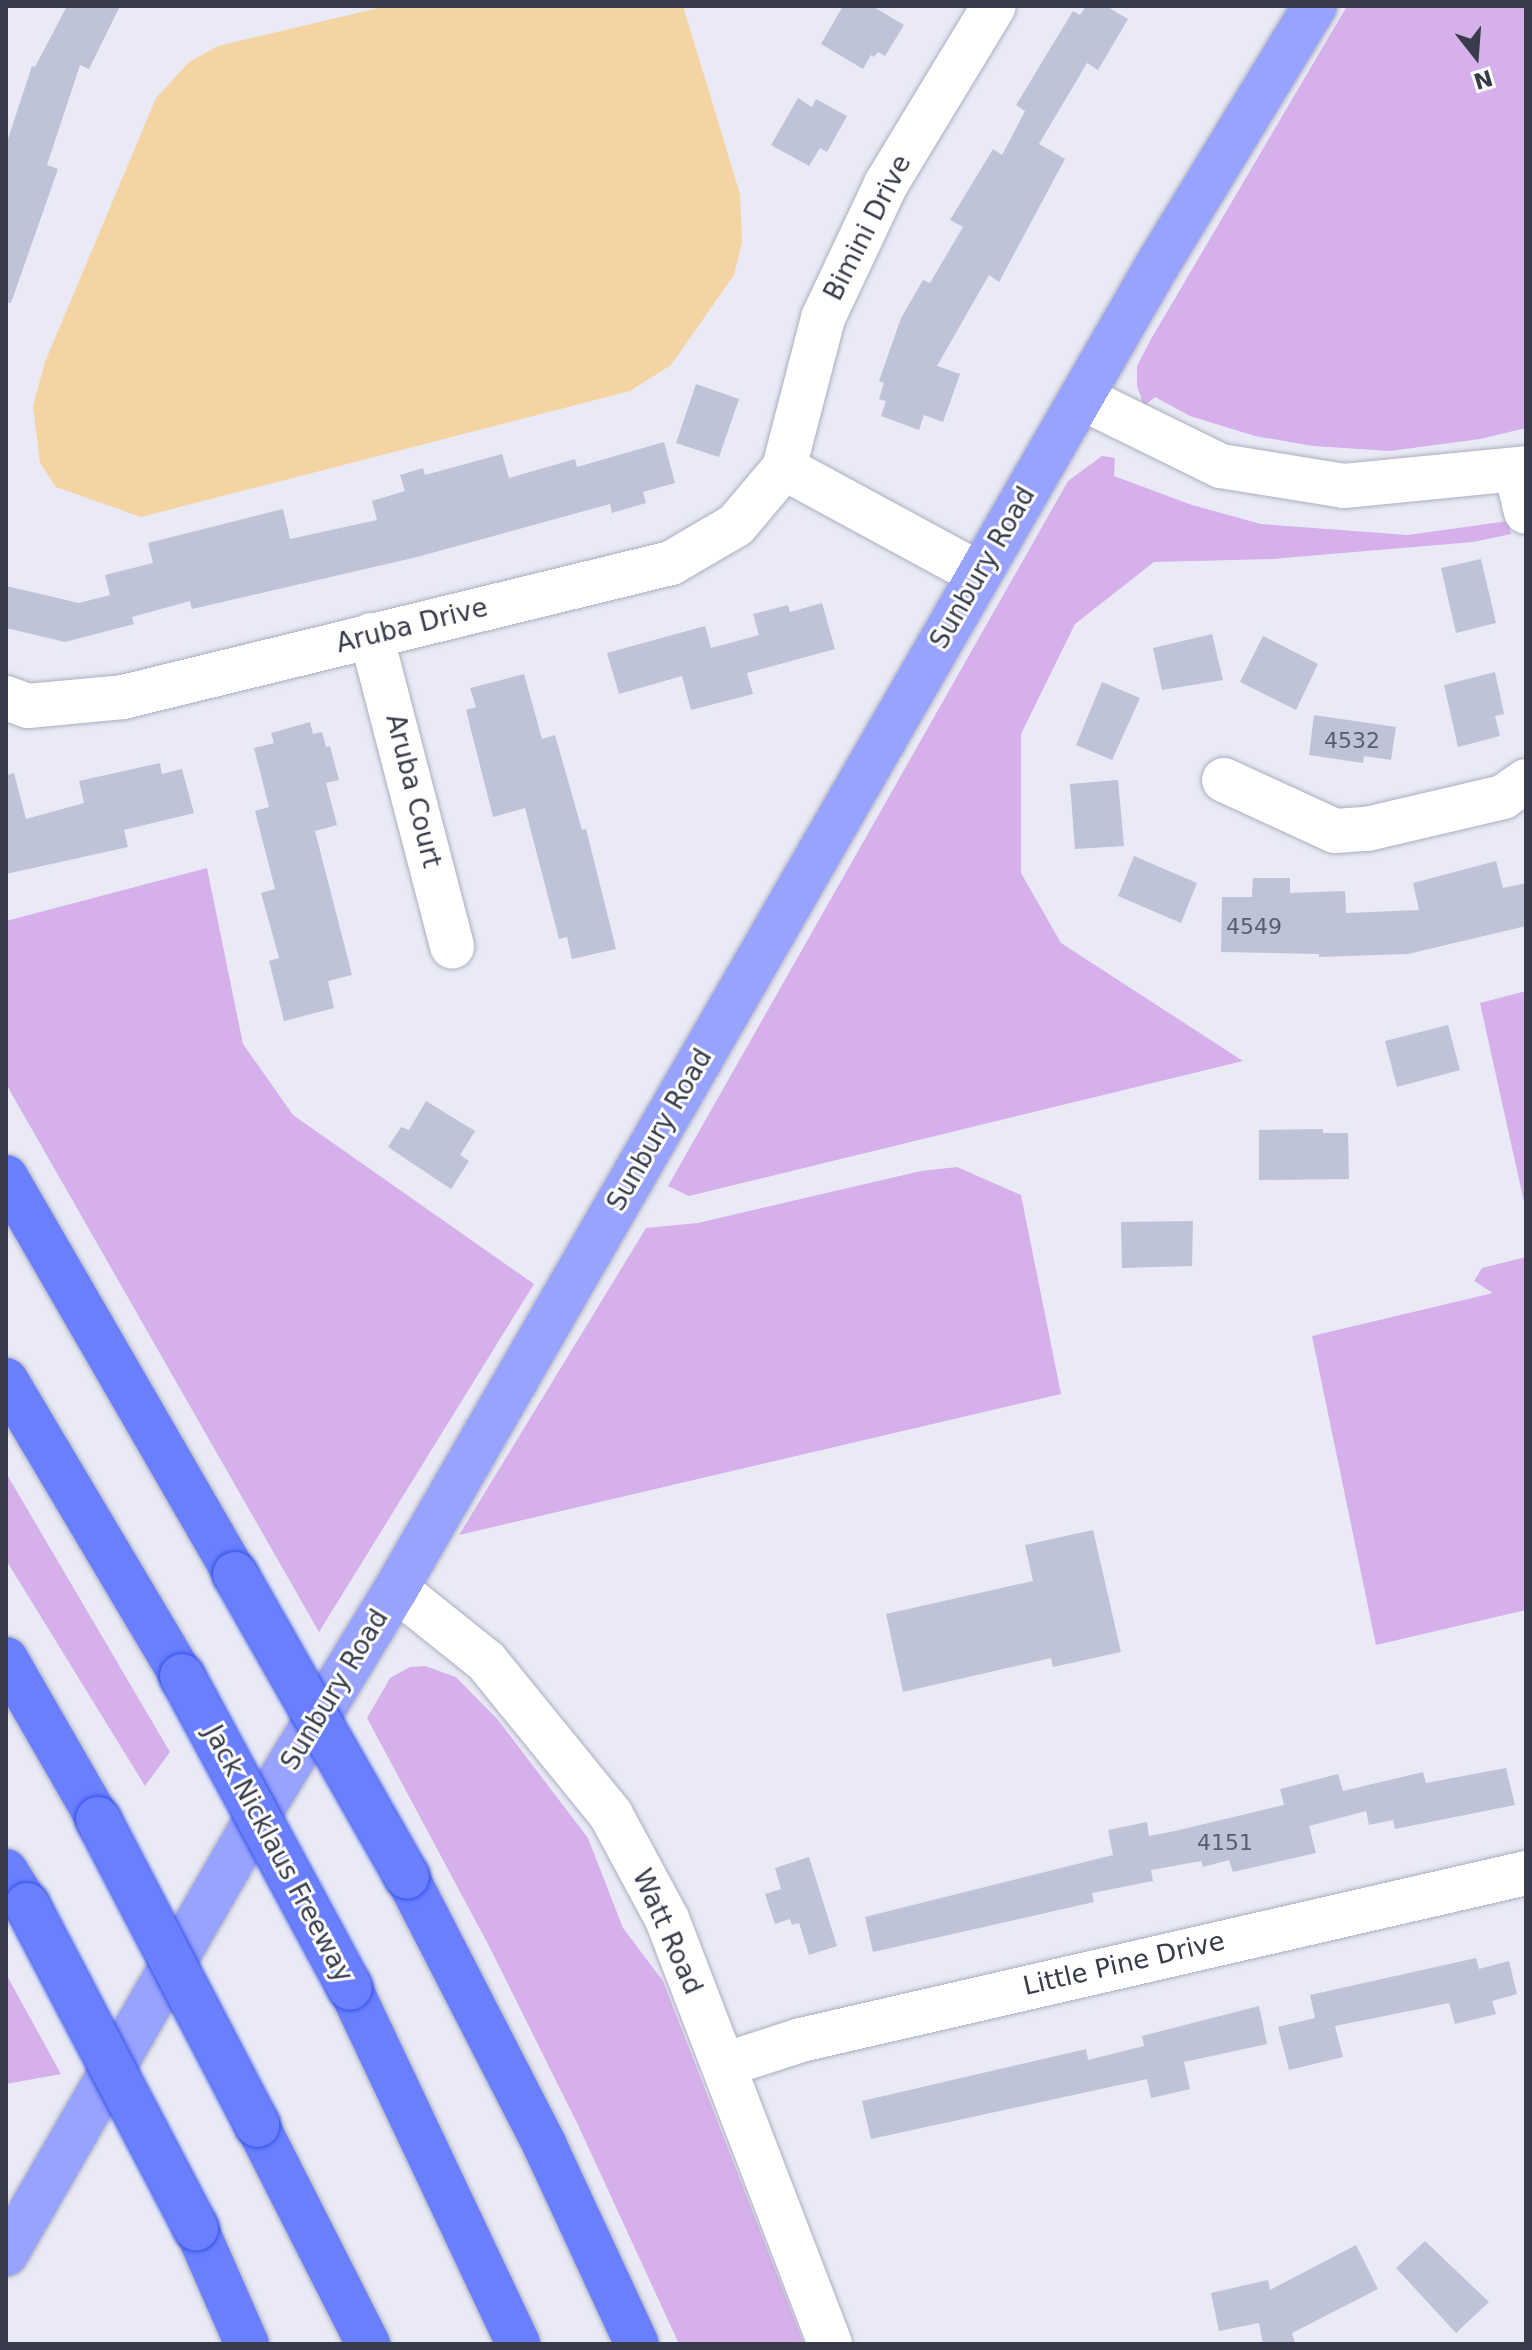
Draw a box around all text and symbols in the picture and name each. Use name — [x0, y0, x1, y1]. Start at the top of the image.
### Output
north arrow — [1436, 16, 1516, 96]
text: N — [1471, 65, 1496, 94]
street label: Bimini Drive — [818, 150, 918, 306]
street label: Sunbury Road — [924, 481, 1042, 655]
street label: Aruba Drive — [333, 592, 491, 660]
street label: Aruba Court — [379, 711, 447, 871]
house number: 4532 — [1324, 728, 1380, 754]
house number: 4549 — [1226, 914, 1282, 940]
street label: Sunbury Road — [601, 1043, 719, 1217]
street label: Sunbury Road — [275, 1604, 395, 1776]
street label: Jack Nicklaus Freeway — [197, 1720, 359, 1988]
house number: 4151 — [1197, 1830, 1253, 1856]
street label: Watt Road — [626, 1865, 708, 1999]
street label: Little Pine Drive — [1020, 1926, 1228, 2002]

